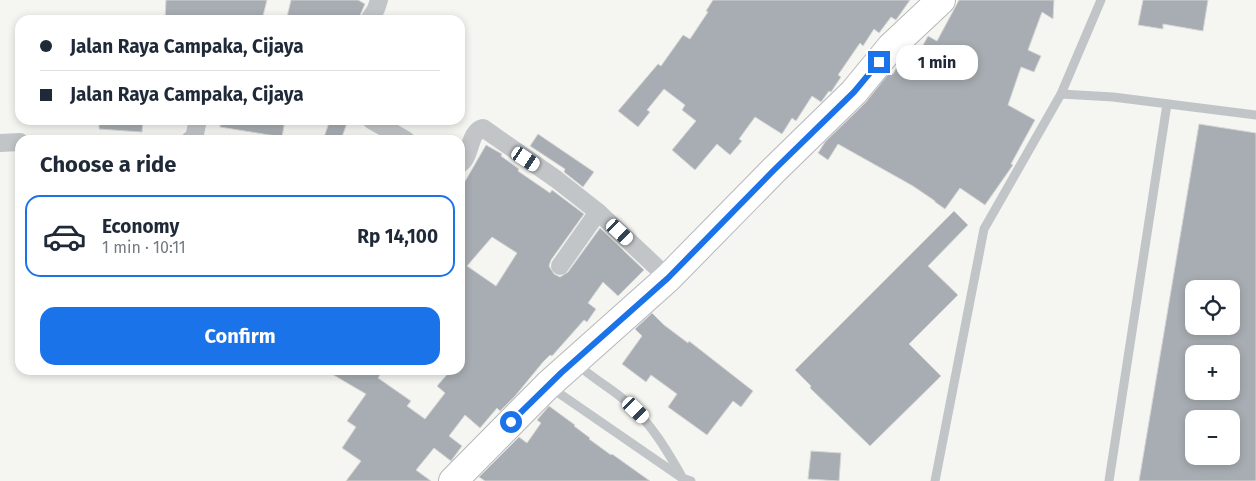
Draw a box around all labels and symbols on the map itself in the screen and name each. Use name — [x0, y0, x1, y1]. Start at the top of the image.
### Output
callout: 1 min — [896, 44, 979, 80]
route end — [868, 51, 890, 73]
car — [509, 144, 542, 174]
car — [603, 216, 636, 248]
car — [619, 394, 652, 426]
route start — [500, 411, 522, 433]

